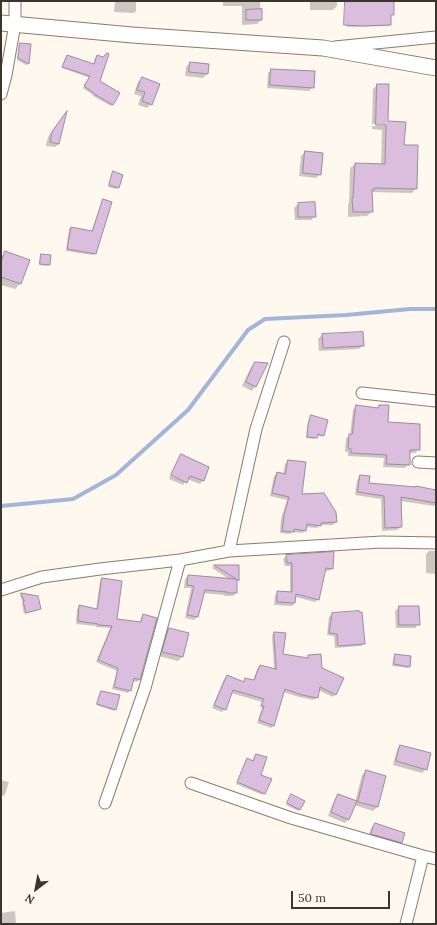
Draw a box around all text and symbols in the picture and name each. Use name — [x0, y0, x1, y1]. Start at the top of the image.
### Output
north arrow — [16, 869, 56, 909]
scale bar — [293, 883, 392, 909]
text: 50 m — [298, 890, 326, 905]
text: N — [22, 891, 37, 907]

